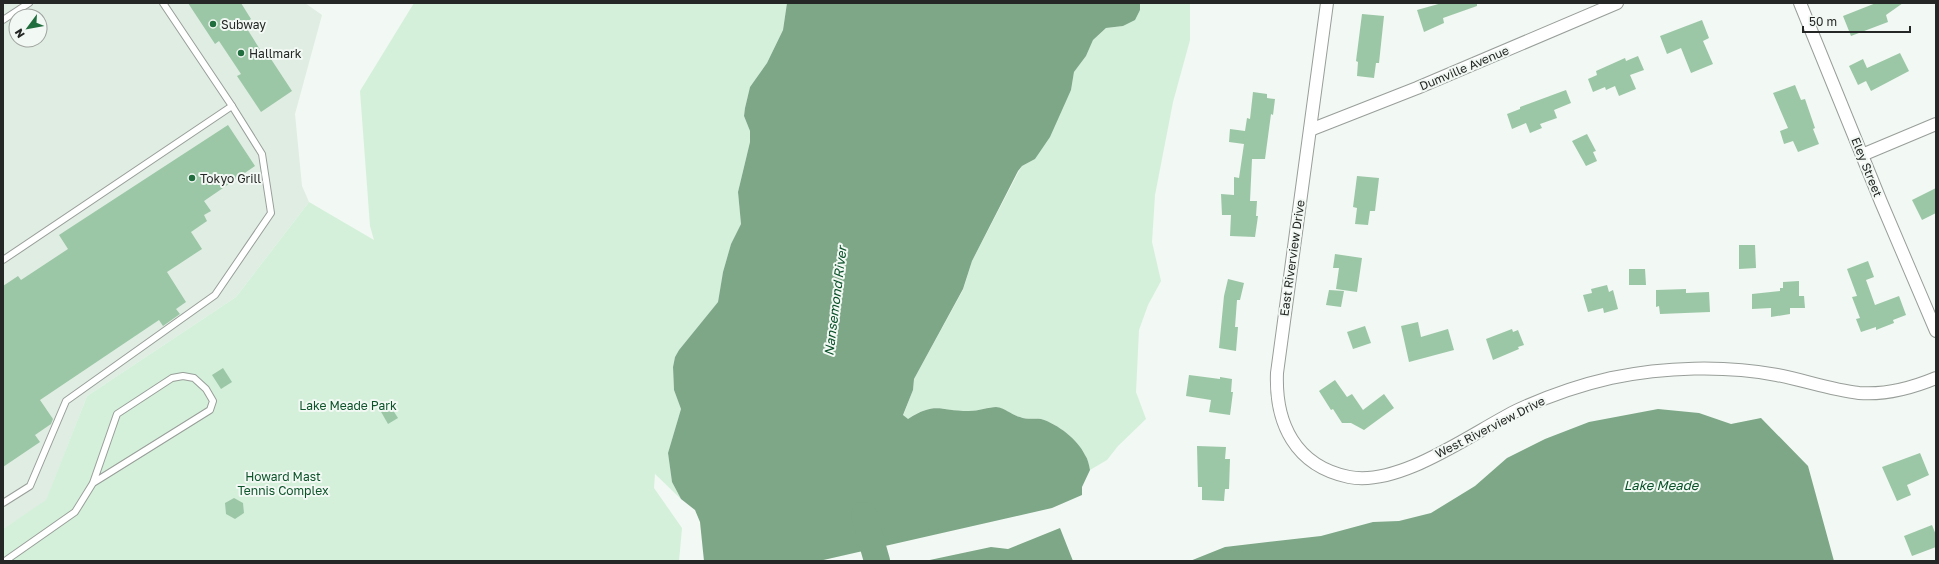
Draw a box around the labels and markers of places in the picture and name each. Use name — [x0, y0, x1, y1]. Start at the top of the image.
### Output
place label: Subway — [221, 17, 266, 32]
marker: Subway — [208, 19, 218, 29]
place label: Hallmark — [249, 46, 302, 61]
marker: Hallmark — [236, 48, 246, 58]
place label: Tokyo Grill — [200, 171, 261, 186]
marker: Tokyo Grill — [187, 173, 197, 183]

